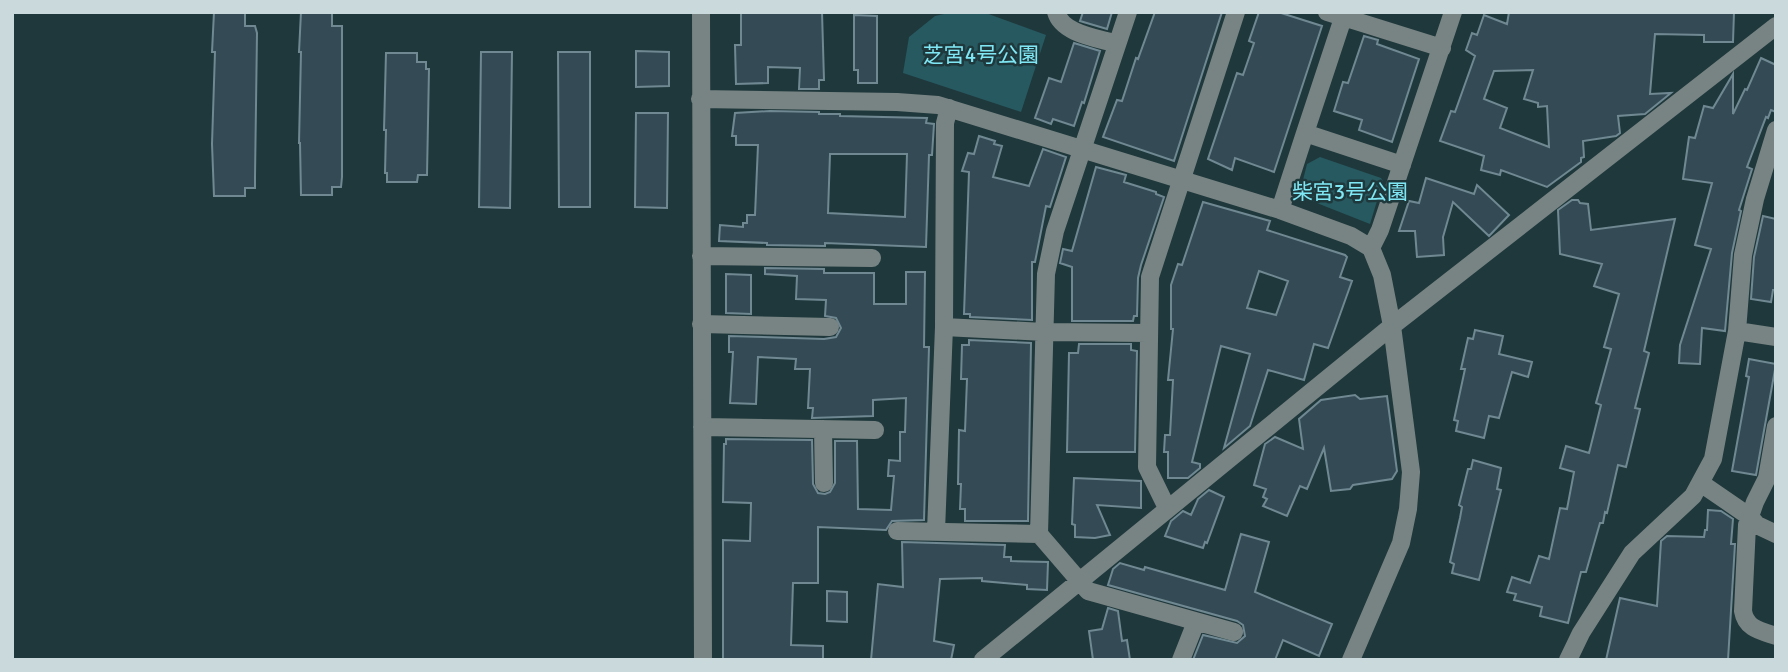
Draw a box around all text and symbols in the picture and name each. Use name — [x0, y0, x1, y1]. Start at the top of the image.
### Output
park label: 芝宮4号公園 — [923, 42, 1039, 68]
park label: 柴宮3号公園 — [1292, 179, 1408, 205]

